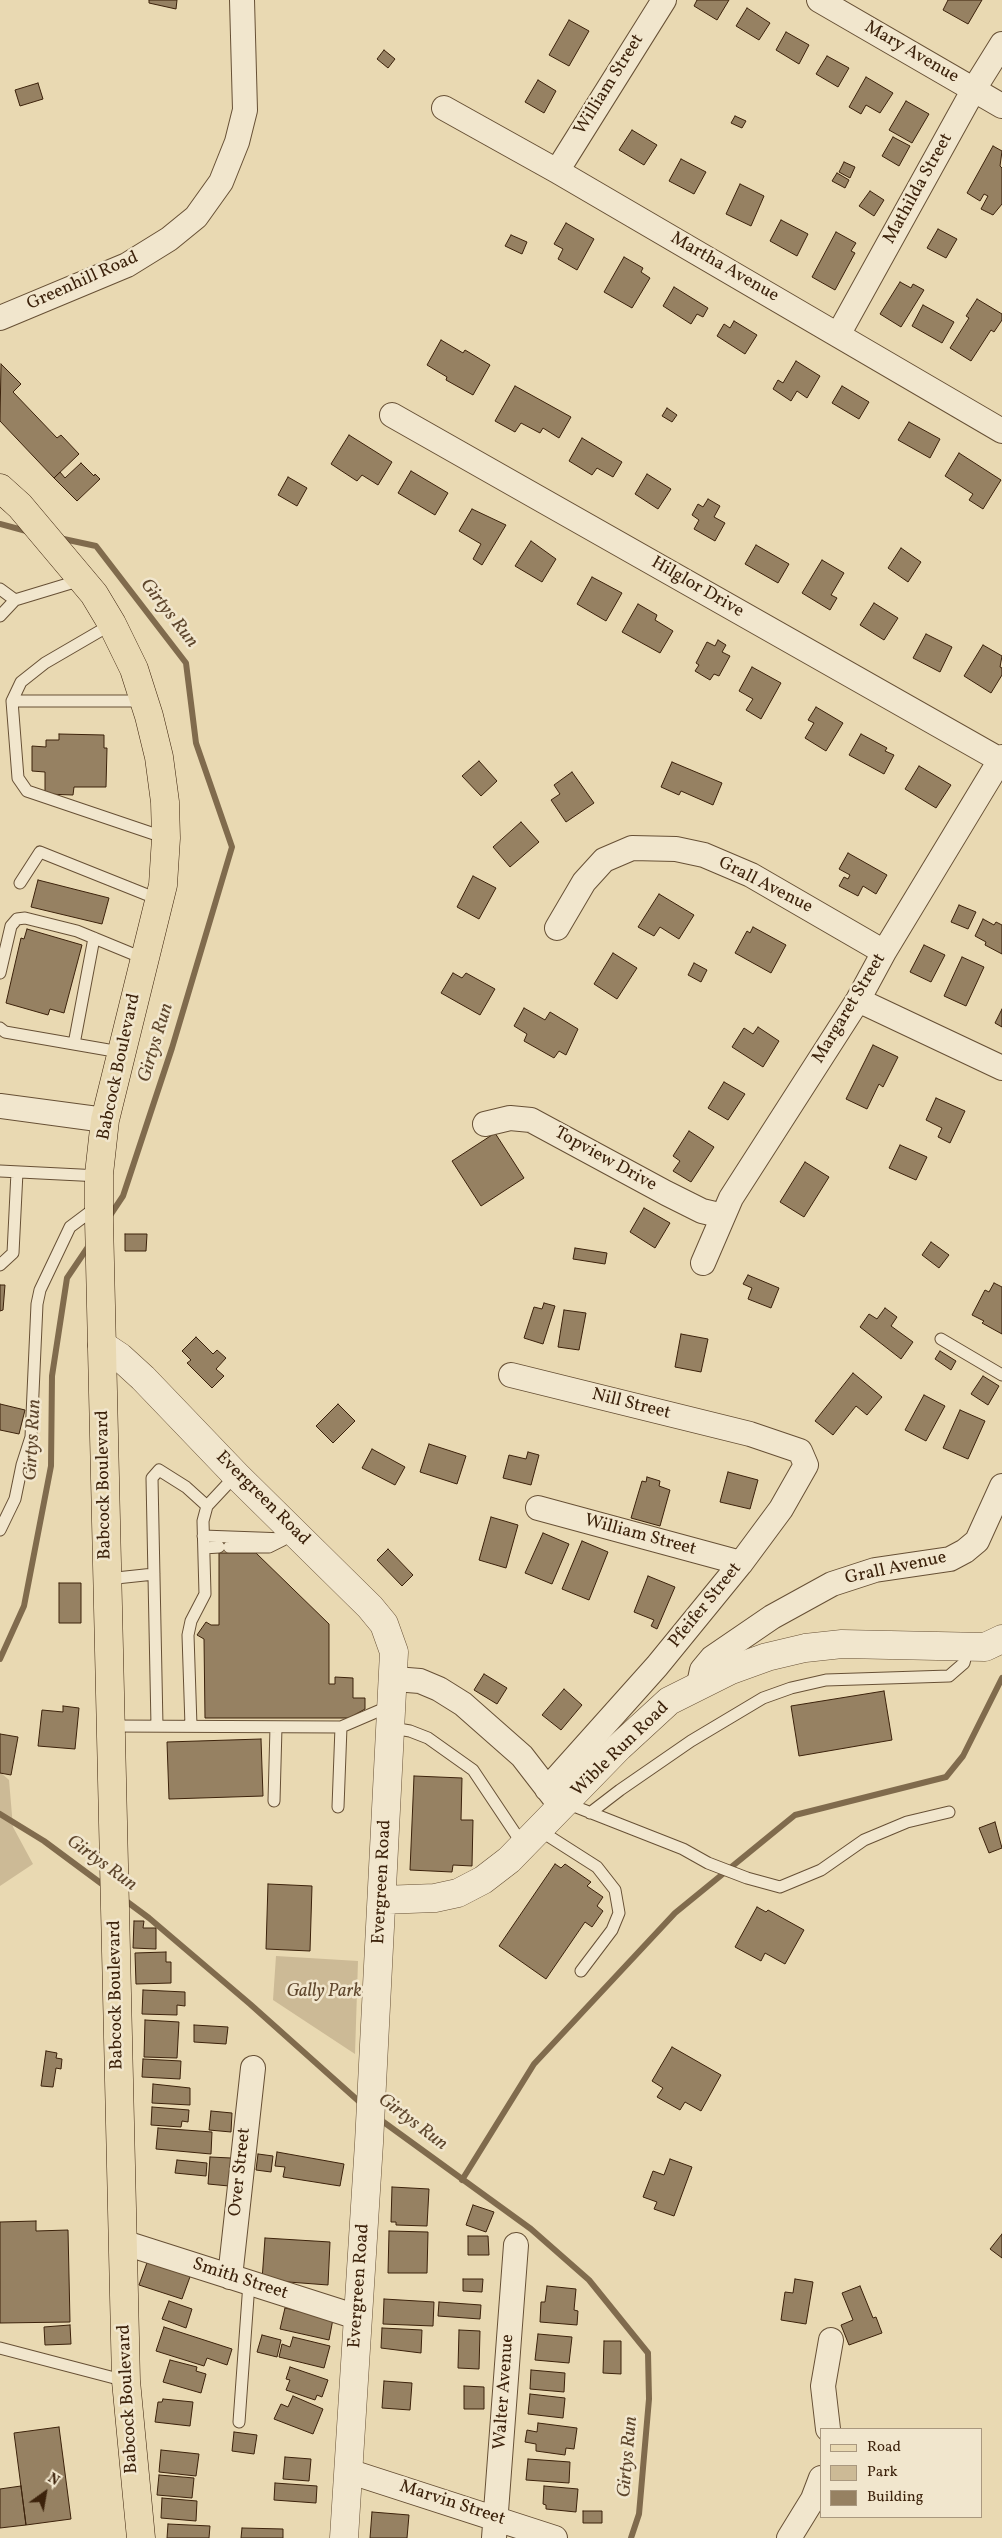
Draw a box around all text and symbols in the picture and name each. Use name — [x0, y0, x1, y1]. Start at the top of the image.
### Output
street label: Mary Avenue — [860, 17, 962, 89]
street label: William Street — [570, 31, 650, 139]
street label: Mathilda Street — [880, 130, 958, 248]
street label: Martha Avenue — [666, 228, 782, 308]
street label: Greenhill Road — [24, 248, 142, 316]
street label: Hilglor Drive — [647, 553, 747, 623]
water label: Girtys Run — [134, 575, 202, 653]
street label: Grall Avenue — [714, 853, 816, 919]
street label: Margaret Street — [809, 950, 891, 1068]
street label: Babcock Boulevard — [94, 992, 146, 1142]
water label: Girtys Run — [134, 1001, 180, 1085]
street label: Topview Drive — [550, 1123, 660, 1197]
street label: Nill Street — [589, 1385, 673, 1425]
water label: Girtys Run — [20, 1399, 48, 1481]
street label: Babcock Boulevard — [93, 1410, 117, 1560]
street label: Evergreen Road — [210, 1447, 314, 1551]
street label: William Street — [582, 1511, 698, 1561]
street label: Grall Avenue — [843, 1548, 949, 1590]
street label: Pfeifer Street — [665, 1559, 747, 1653]
street label: Wible Run Road — [568, 1698, 674, 1802]
street label: Evergreen Road — [369, 1819, 397, 1945]
water label: Girtys Run — [61, 1831, 141, 1897]
street label: Babcock Boulevard — [105, 1920, 129, 2070]
park label: Gally Park — [286, 1982, 362, 2004]
water label: Girtys Run — [373, 2089, 451, 2157]
street label: Over Street — [226, 2126, 256, 2218]
street label: Evergreen Road — [345, 2223, 375, 2349]
street label: Smith Street — [190, 2254, 290, 2306]
street label: Babcock Boulevard — [114, 2324, 144, 2474]
street label: Walter Avenue — [490, 2333, 520, 2451]
water label: Girtys Run — [614, 2415, 644, 2499]
legend — [820, 2428, 982, 2518]
text: Road — [867, 2437, 901, 2458]
text: Park — [867, 2462, 898, 2483]
north arrow — [20, 2468, 70, 2518]
text: N — [44, 2469, 63, 2491]
street label: Marvin Street — [396, 2477, 508, 2531]
text: Building — [867, 2487, 923, 2508]

